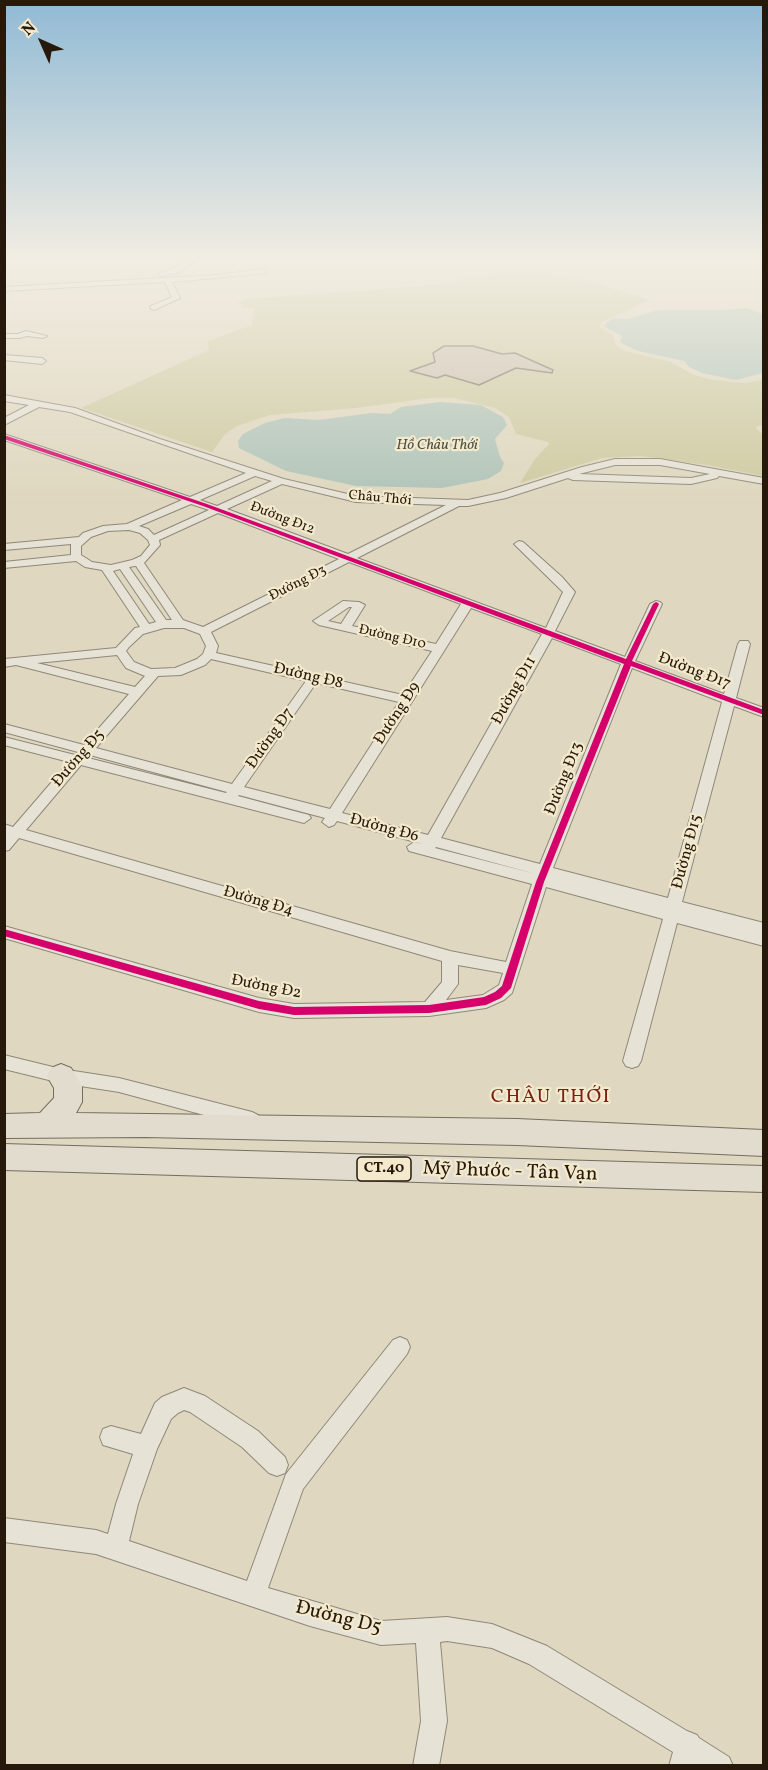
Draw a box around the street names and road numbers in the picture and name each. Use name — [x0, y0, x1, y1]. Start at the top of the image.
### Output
street label: Châu Thới — [348, 488, 412, 510]
street label: Đường Đ12 — [247, 499, 317, 539]
street label: Đường Đ3 — [267, 562, 329, 606]
street label: Đường Đ10 — [357, 622, 427, 654]
street label: Đường Đ17 — [655, 649, 733, 695]
street label: Đường Đ11 — [488, 654, 542, 728]
street label: Đường Đ8 — [271, 660, 345, 694]
street label: Đường Đ9 — [371, 679, 425, 749]
street label: Đường Đ7 — [243, 705, 299, 773]
street label: Đường Đ5 — [49, 726, 109, 792]
street label: Đường Đ13 — [542, 740, 588, 818]
street label: Đường Đ6 — [347, 811, 421, 847]
street label: Đường Đ15 — [669, 813, 707, 891]
street label: Đường Đ4 — [221, 883, 295, 921]
street label: Đường Đ2 — [229, 972, 303, 1004]
road number: CT.40 — [357, 1157, 411, 1181]
street label: Mỹ Phước - Tân Vạn — [422, 1158, 598, 1188]
street label: Đường D5 — [292, 1597, 384, 1641]

